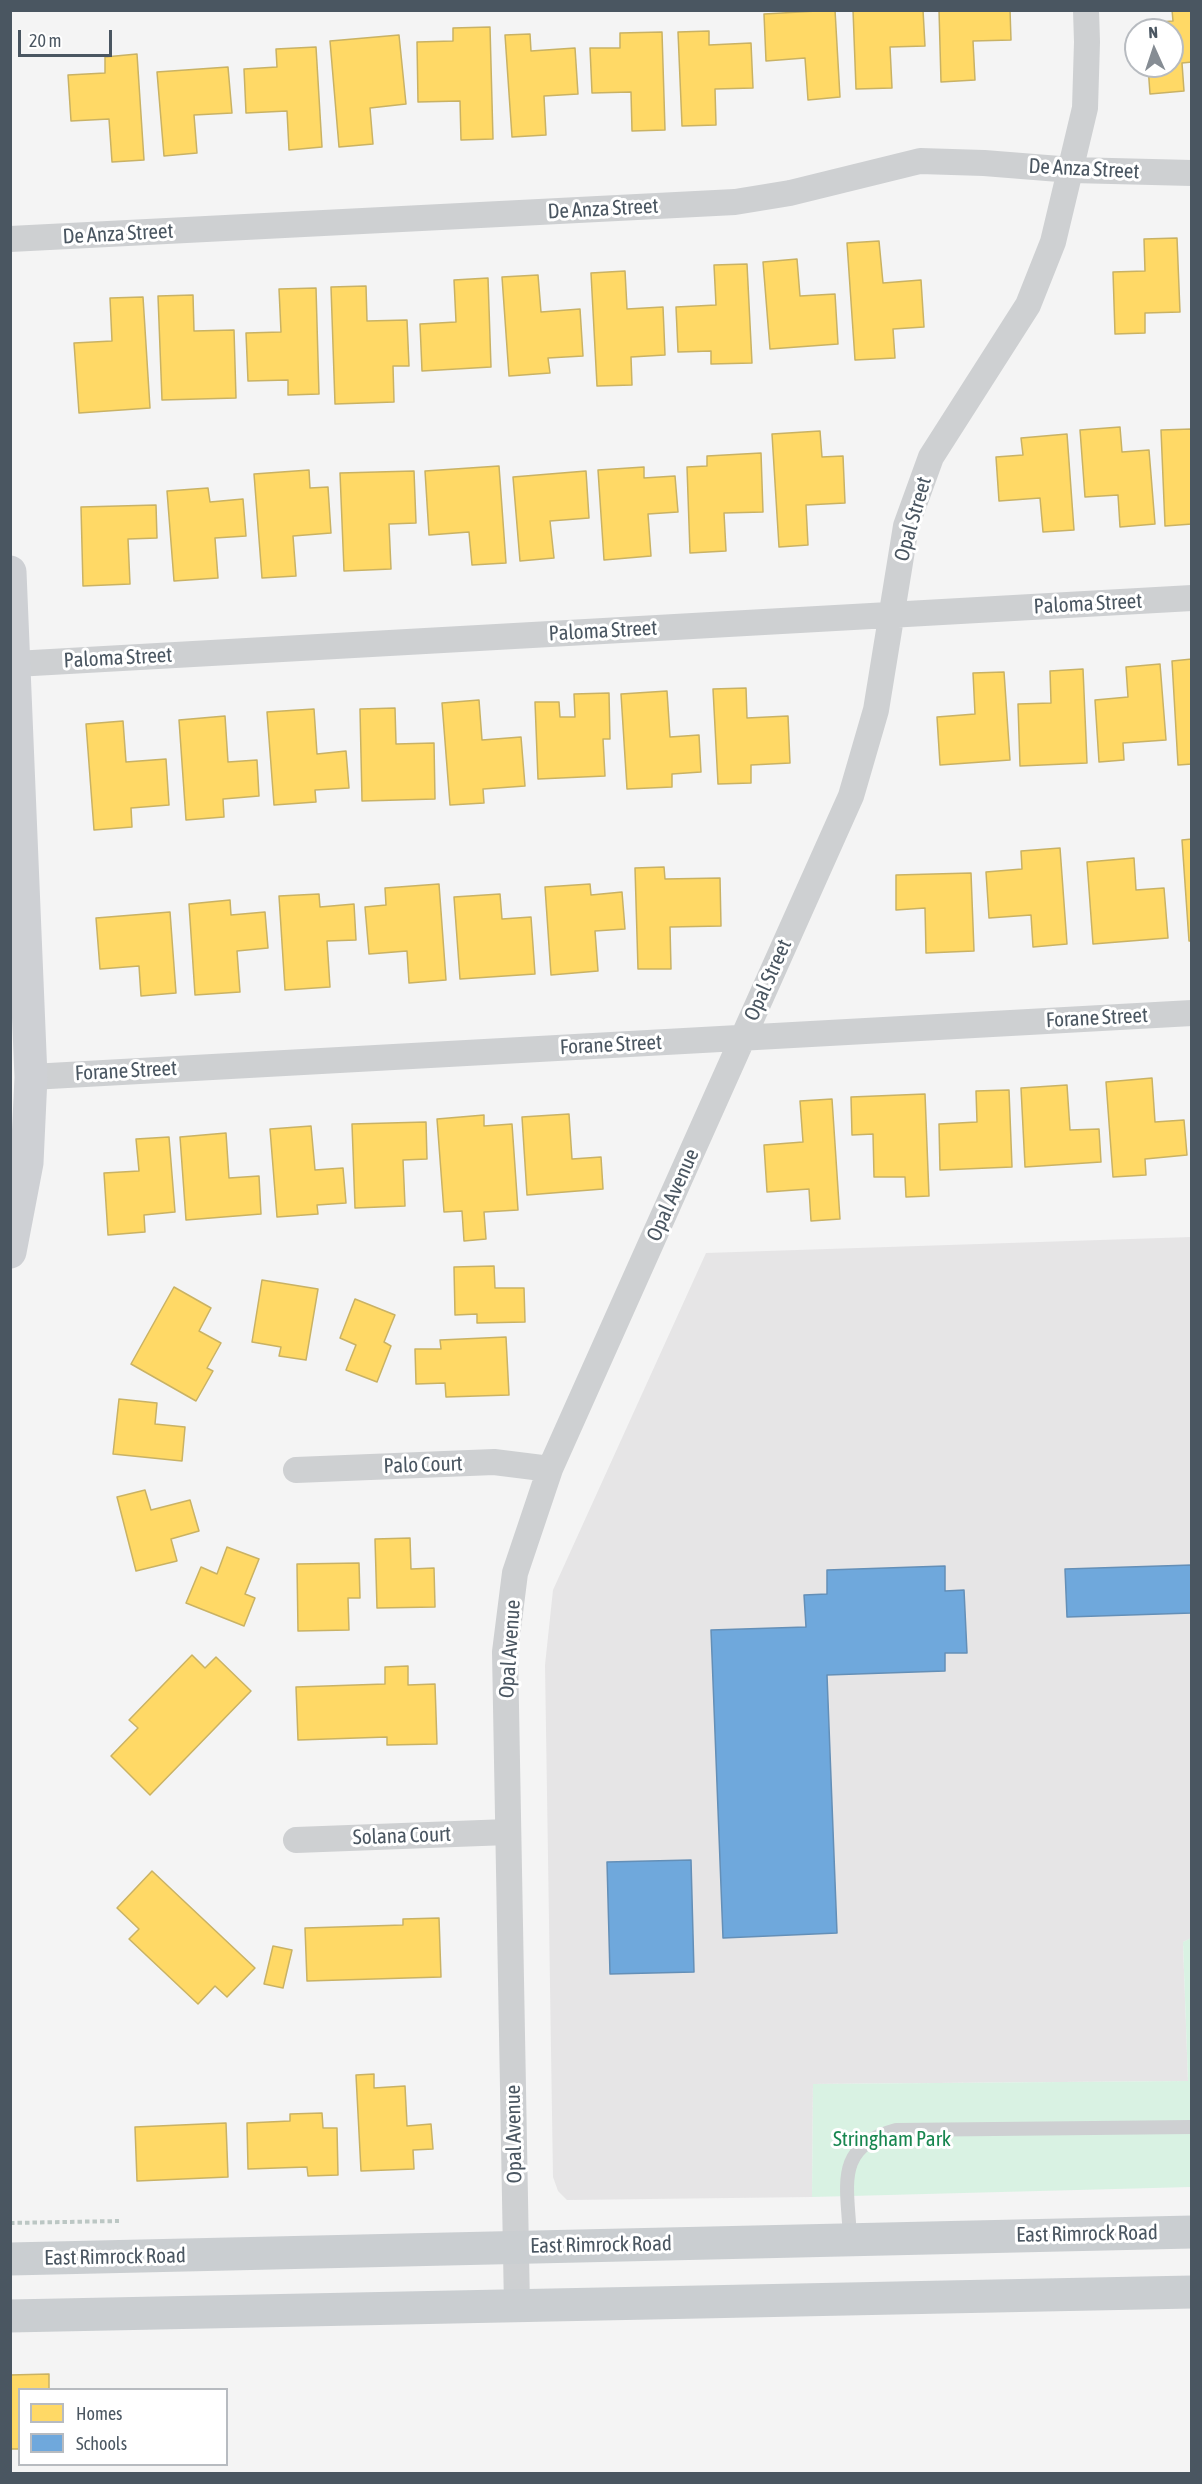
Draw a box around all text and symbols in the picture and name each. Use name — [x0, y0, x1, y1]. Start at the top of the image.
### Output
scale bar — [21, 18, 116, 56]
north arrow — [1124, 18, 1184, 78]
text: N — [1148, 23, 1158, 41]
text: 20 m — [29, 30, 61, 51]
street label: De Anza Street — [1028, 154, 1140, 184]
street label: De Anza Street — [547, 194, 659, 224]
street label: De Anza Street — [62, 219, 174, 249]
street label: Opal Street — [889, 474, 937, 564]
street label: Paloma Street — [1033, 589, 1143, 619]
street label: Paloma Street — [548, 616, 658, 646]
street label: Paloma Street — [63, 643, 173, 673]
street label: Opal Street — [739, 935, 797, 1025]
street label: Forane Street — [1045, 1003, 1149, 1033]
street label: Forane Street — [559, 1030, 663, 1060]
street label: Forane Street — [74, 1056, 178, 1086]
street label: Opal Avenue — [641, 1145, 705, 1245]
street label: Palo Court — [383, 1451, 463, 1479]
street label: Opal Avenue — [494, 1599, 526, 1699]
street label: Solana Court — [352, 1822, 452, 1850]
street label: Opal Avenue — [501, 2085, 527, 2183]
park label: Stringham Park — [833, 2126, 951, 2152]
street label: East Rimrock Road — [1016, 2220, 1158, 2248]
street label: East Rimrock Road — [530, 2231, 672, 2259]
street label: East Rimrock Road — [44, 2243, 186, 2271]
legend — [18, 2388, 228, 2466]
text: Homes — [76, 2403, 122, 2424]
text: Schools — [76, 2433, 127, 2454]

